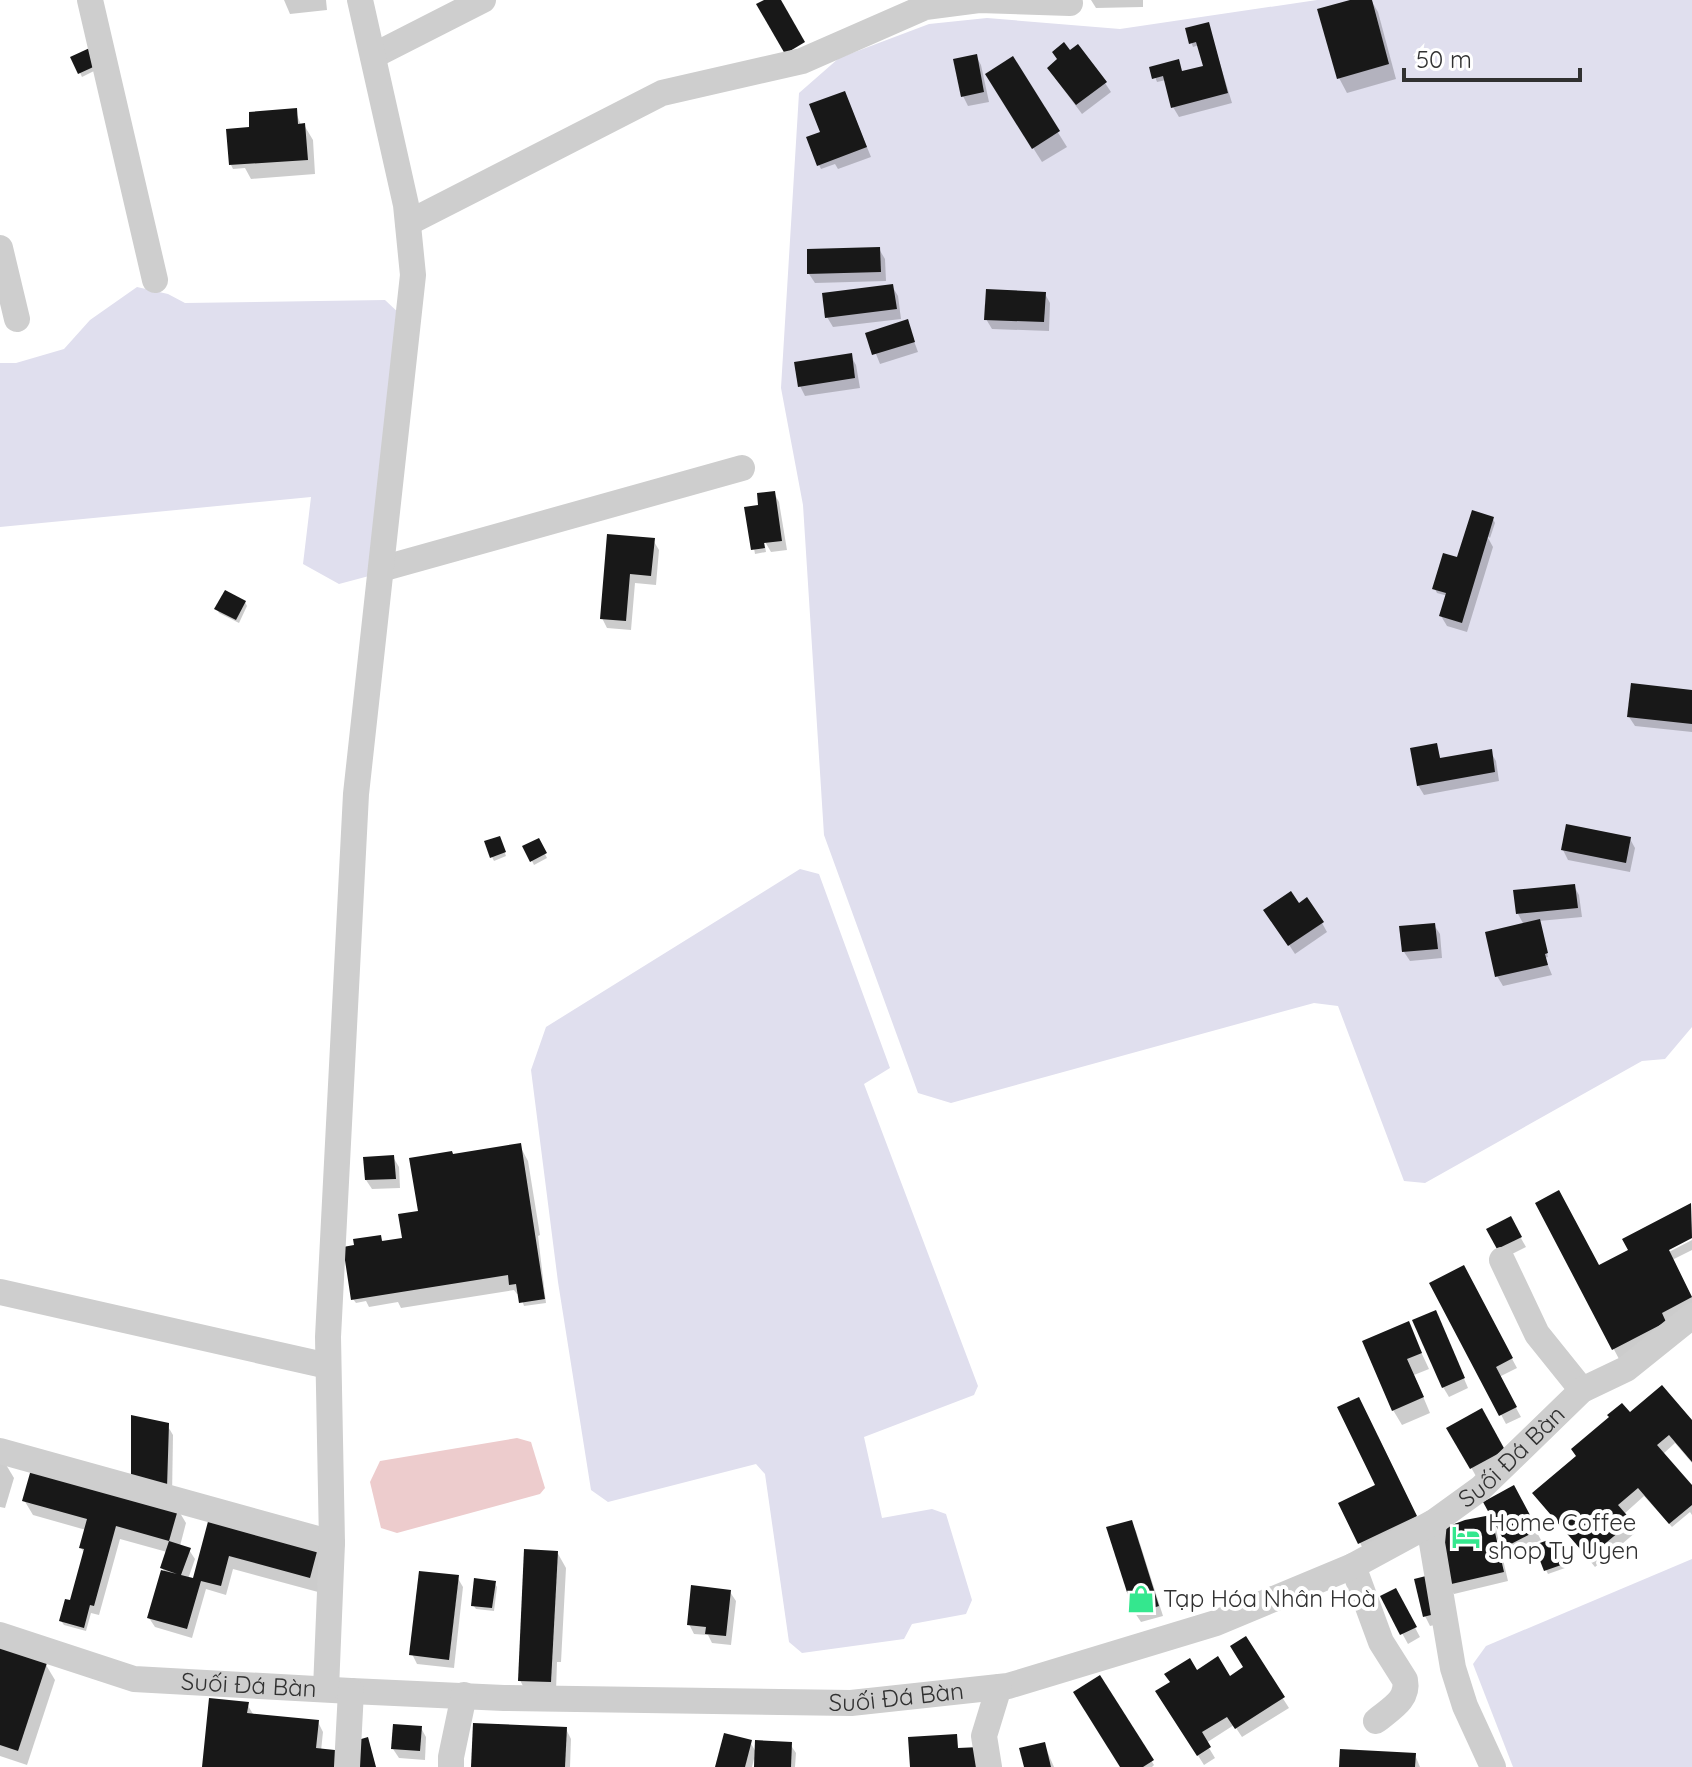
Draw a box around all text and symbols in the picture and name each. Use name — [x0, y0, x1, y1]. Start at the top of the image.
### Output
scale bar — [1404, 32, 1580, 82]
text: 50 m — [1416, 44, 1472, 74]
street label: Suối Đá Bàn — [1452, 1399, 1571, 1514]
place label: Home Coffee shop Ty Uyen — [1488, 1507, 1639, 1565]
hotel icon: Home Coffee shop Ty Uyen — [1451, 1522, 1481, 1552]
place label: Tạp Hóa Nhân Hoà — [1163, 1583, 1376, 1613]
shop icon: Tạp Hóa Nhân Hoà — [1126, 1584, 1156, 1614]
street label: Suối Đá Bàn — [180, 1666, 317, 1703]
street label: Suối Đá Bàn — [828, 1675, 965, 1717]

